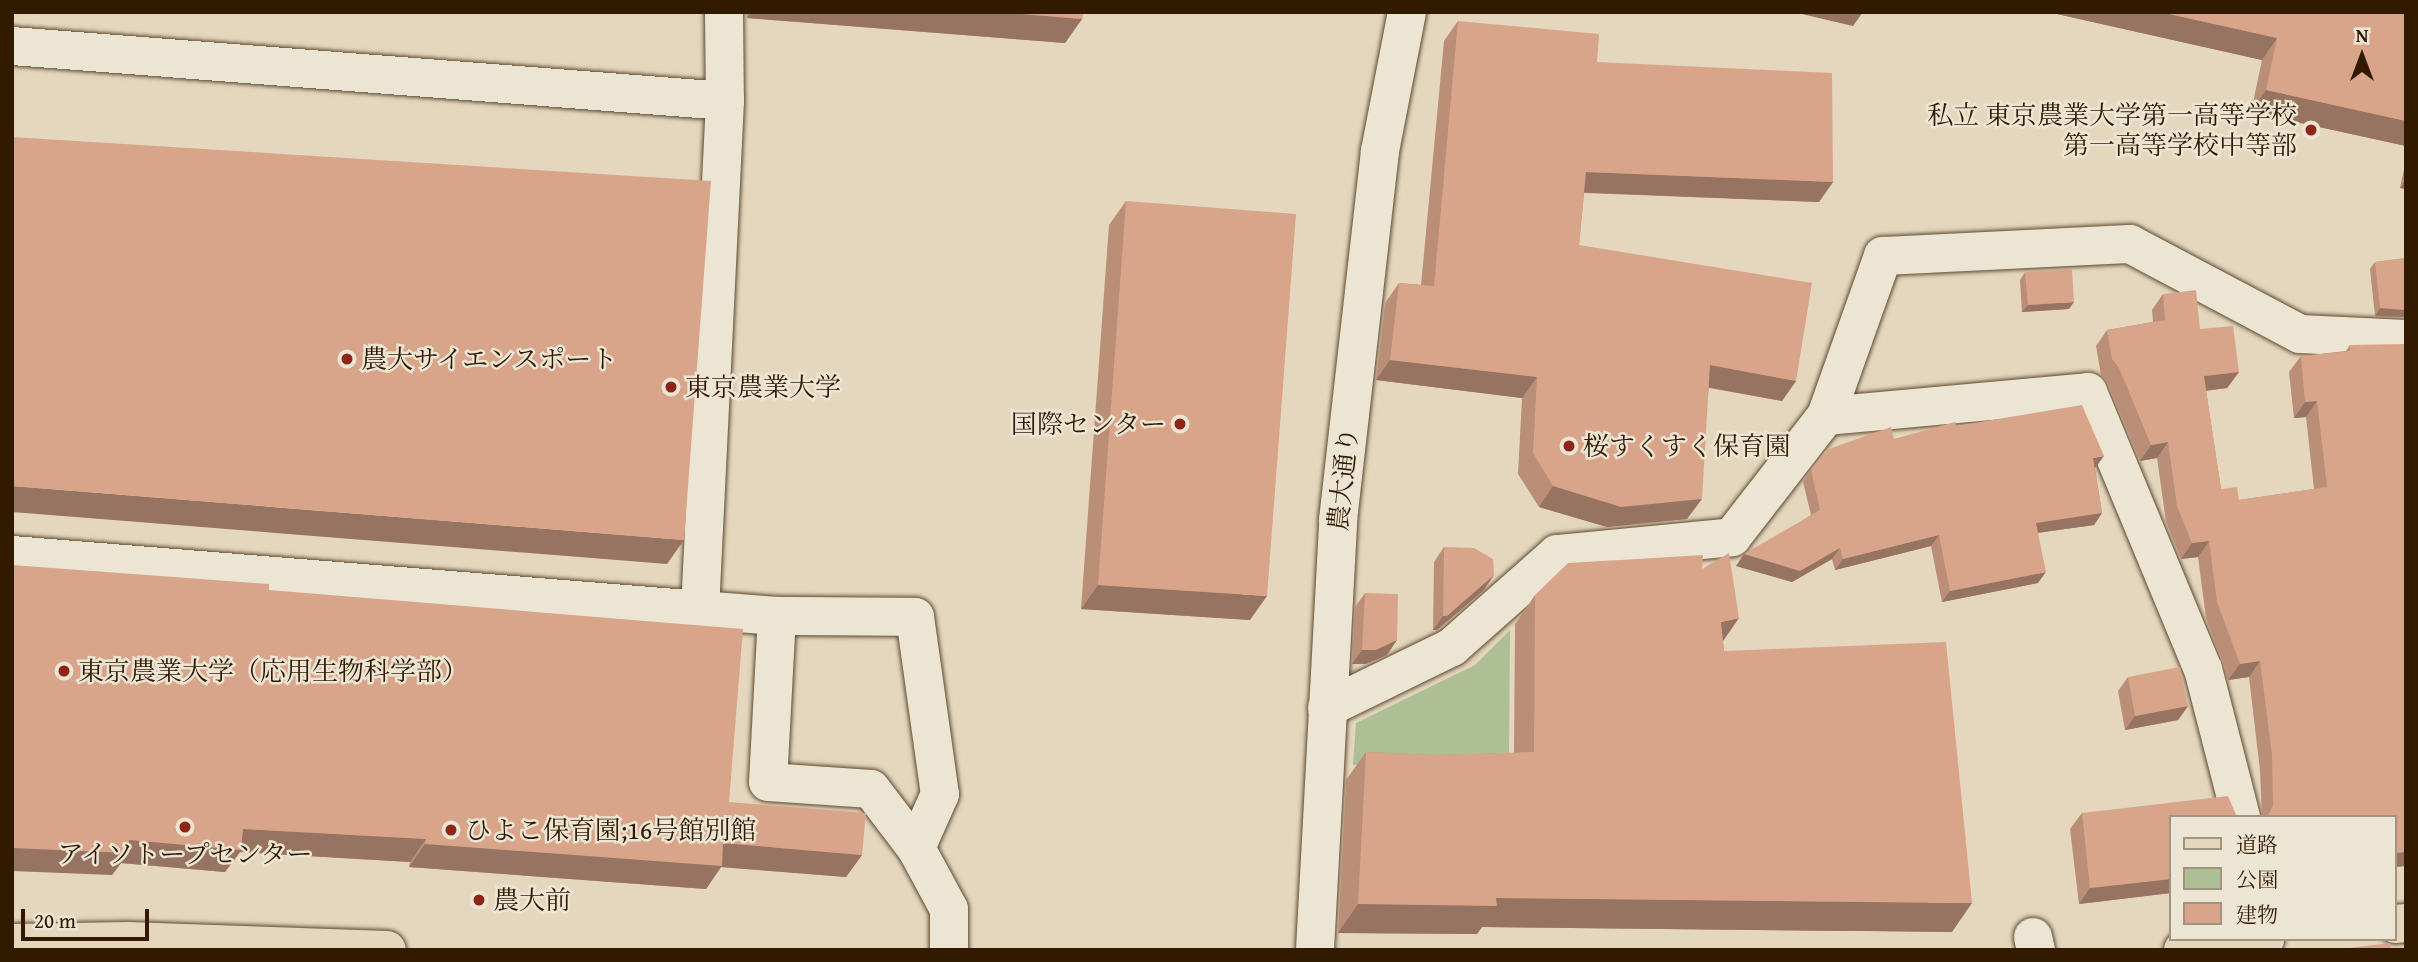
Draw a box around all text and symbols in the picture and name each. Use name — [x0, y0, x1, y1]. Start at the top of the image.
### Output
north arrow — [2327, 21, 2397, 91]
text: N — [2356, 21, 2368, 49]
place label: 私立 東京農業大学第一高等学校 第一高等学校中等部 — [1927, 99, 2297, 160]
marker: 私立 東京農業大学第一高等学校 第一高等学校中等部 — [2303, 122, 2319, 138]
place label: 農大サイエンスポート — [361, 343, 621, 375]
marker: 農大サイエンスポート — [339, 351, 355, 367]
place label: 東京農業大学 — [685, 371, 841, 403]
marker: 東京農業大学 — [663, 379, 679, 395]
place label: 国際センター — [1010, 408, 1166, 440]
marker: 国際センター — [1172, 416, 1188, 432]
street label: 農大通り — [1322, 426, 1364, 532]
place label: 桜すくすく保育園 — [1583, 430, 1791, 462]
marker: 桜すくすく保育園 — [1561, 438, 1577, 454]
place label: 東京農業大学（応用生物科学部） — [78, 655, 468, 687]
marker: 東京農業大学（応用生物科学部） — [56, 663, 72, 679]
place label: ひよこ保育園;16号館別館 — [465, 814, 756, 846]
legend — [2170, 815, 2397, 941]
marker: アイソトープセンター — [177, 819, 193, 835]
marker: ひよこ保育園;16号館別館 — [443, 822, 459, 838]
text: 道路 — [2236, 829, 2278, 860]
place label: アイソトープセンター — [55, 838, 315, 870]
text: 公園 — [2236, 864, 2278, 895]
place label: 農大前 — [493, 884, 571, 916]
marker: 農大前 — [471, 892, 487, 908]
scale bar — [24, 895, 152, 939]
text: 建物 — [2236, 899, 2278, 930]
text: 20 m — [34, 905, 76, 936]

